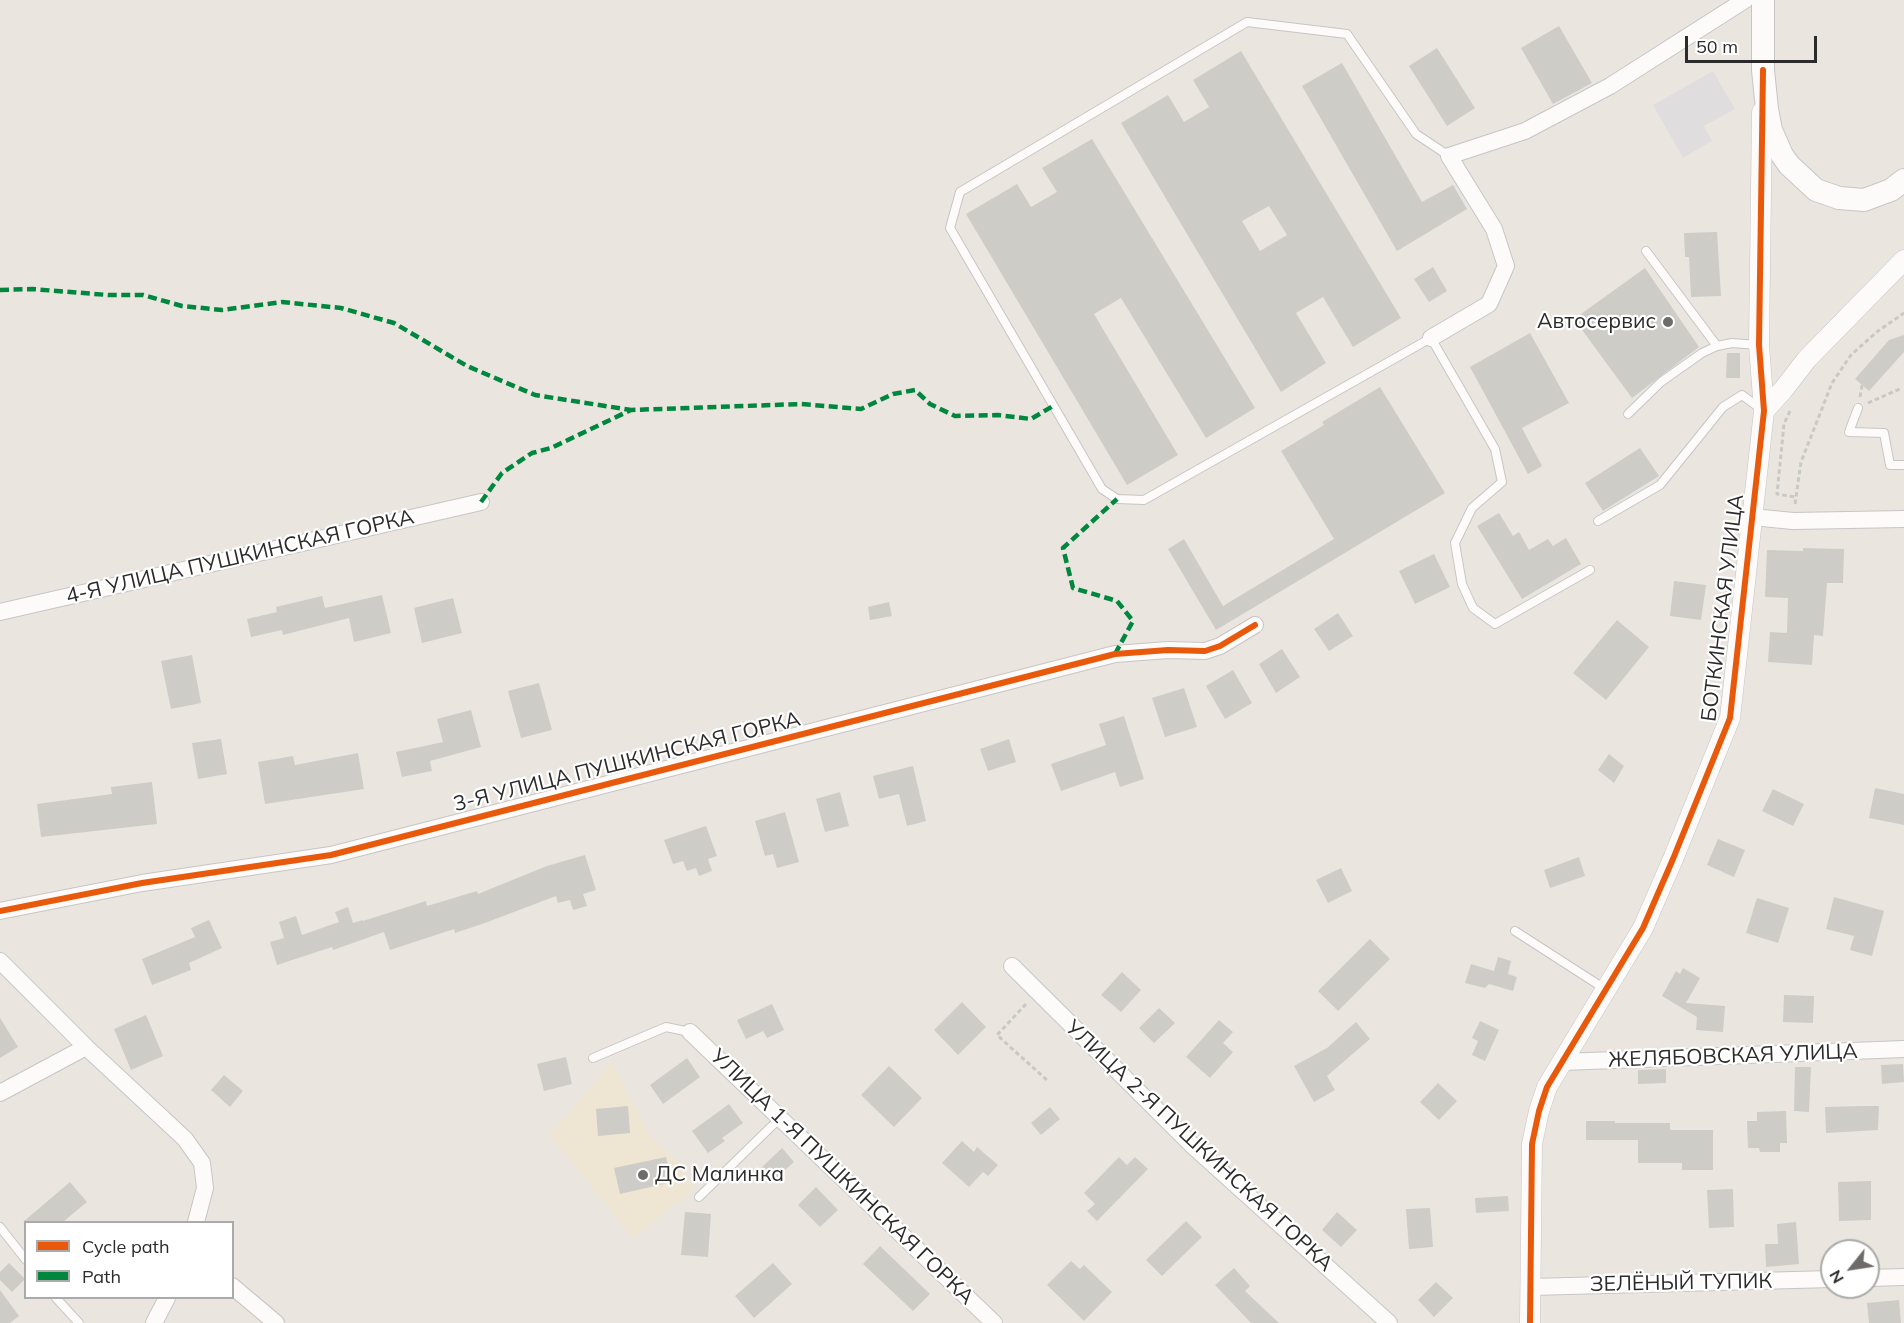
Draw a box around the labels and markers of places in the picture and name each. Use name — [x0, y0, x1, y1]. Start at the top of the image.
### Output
place label: Автосервис — [1537, 309, 1656, 335]
marker: Автосервис — [1661, 315, 1675, 329]
place label: ДС Малинка — [655, 1162, 784, 1188]
marker: ДС Малинка — [636, 1168, 650, 1182]

